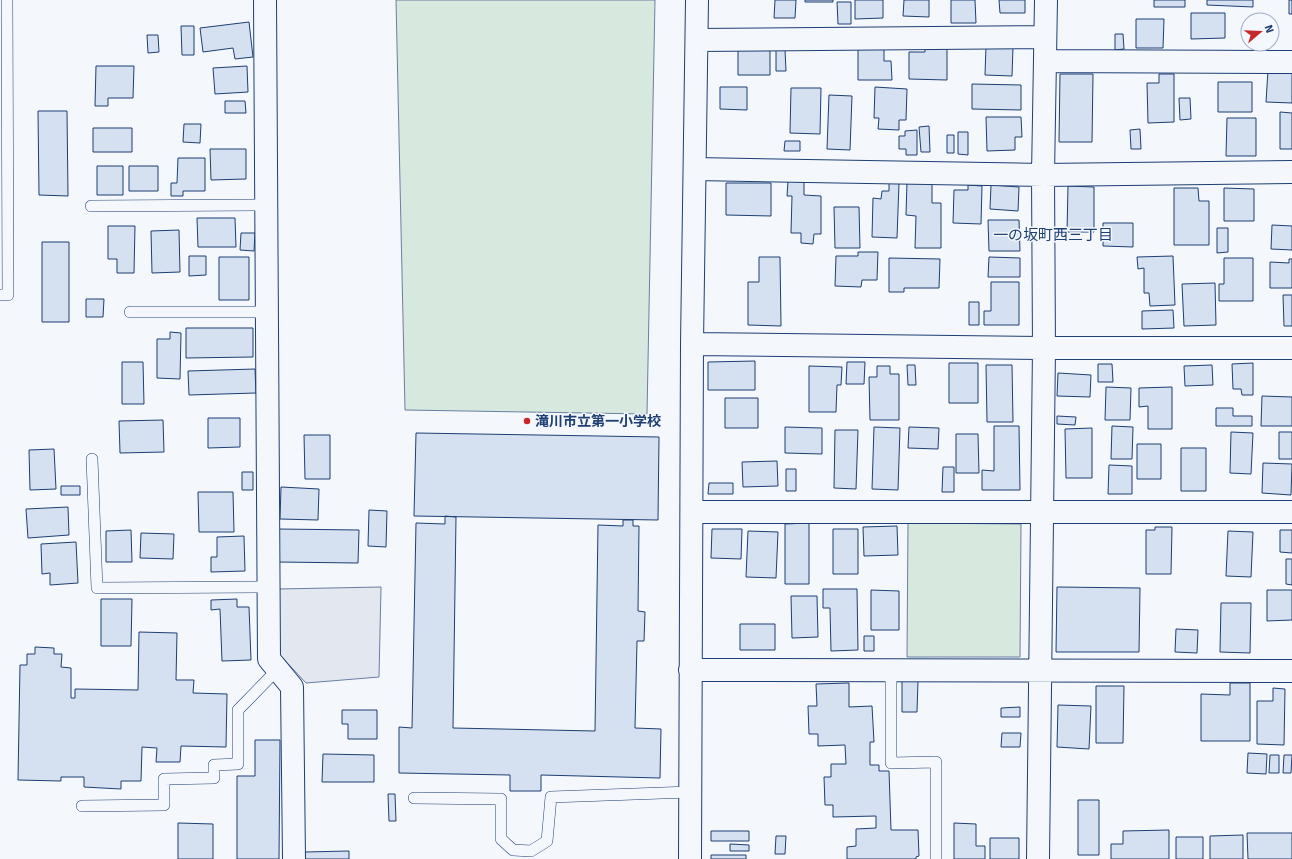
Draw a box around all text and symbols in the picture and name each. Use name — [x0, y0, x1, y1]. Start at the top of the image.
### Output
north arrow — [1240, 12, 1280, 52]
text: N — [1262, 23, 1276, 35]
district label: 一の坂町西三丁目 — [993, 226, 1113, 244]
place label: 滝川市立第一小学校 — [535, 413, 661, 430]
marker: 滝川市立第一小学校 — [522, 416, 532, 426]

